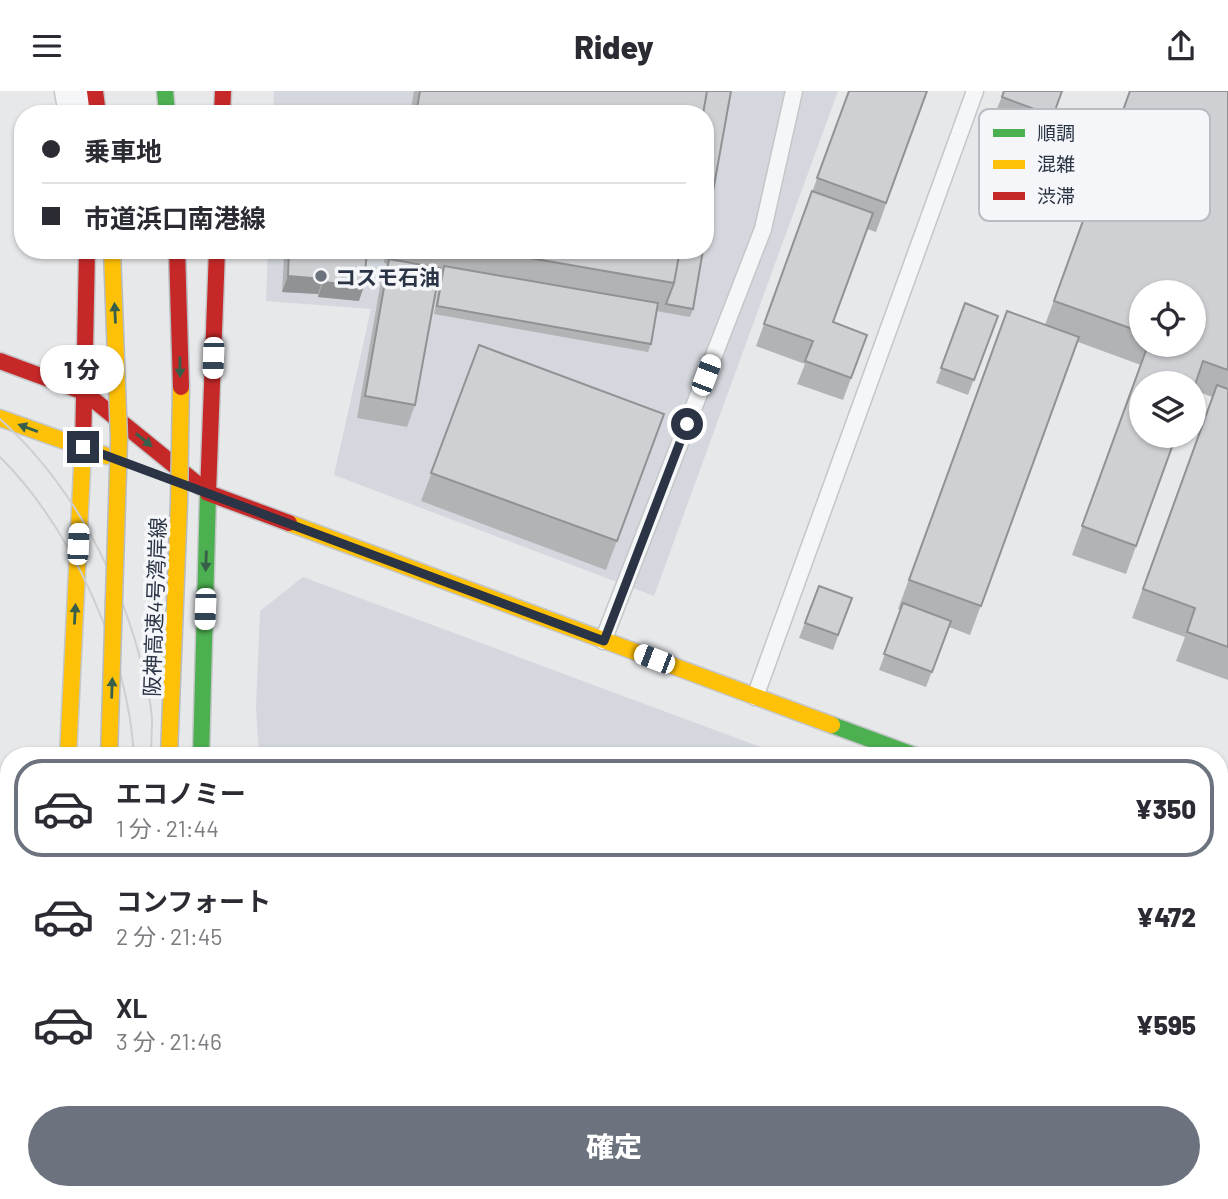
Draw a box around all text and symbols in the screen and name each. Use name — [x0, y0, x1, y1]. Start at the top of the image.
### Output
icon: menu — [28, 27, 66, 65]
text: Ridey — [574, 27, 654, 65]
icon: share — [1162, 27, 1200, 65]
legend — [979, 109, 1210, 221]
text: 順調 — [1037, 121, 1075, 144]
text: 乗車地 — [84, 135, 162, 166]
text: 混雑 — [1037, 152, 1075, 175]
text: 渋滞 — [1037, 184, 1075, 207]
text: 市道浜口南港線 — [84, 202, 266, 233]
place label: コスモ石油 — [335, 264, 440, 289]
marker: コスモ石油 — [313, 268, 329, 284]
map controls — [1129, 280, 1206, 448]
button: locate — [1129, 280, 1206, 357]
one-way arrow — [110, 302, 121, 324]
car — [202, 337, 225, 379]
callout: 1 分 — [41, 345, 125, 395]
car — [689, 352, 724, 398]
text: 1 分 — [64, 355, 100, 383]
one-way arrow — [175, 357, 186, 379]
button: layers — [1129, 371, 1206, 448]
route start — [671, 408, 703, 440]
one-way arrow — [18, 422, 39, 433]
route end — [67, 431, 99, 463]
one-way arrow — [135, 432, 152, 447]
street label: 阪神高速4号湾岸線 — [138, 517, 170, 697]
car — [67, 522, 90, 566]
one-way arrow — [200, 550, 212, 572]
car — [194, 588, 217, 630]
one-way arrow — [69, 603, 80, 625]
car — [631, 642, 678, 676]
one-way arrow — [106, 677, 118, 699]
icon: car — [32, 777, 95, 840]
text: エコノミー — [116, 777, 246, 808]
text: ¥350 — [1135, 793, 1196, 824]
text: 1 分 · 21:44 — [116, 814, 219, 842]
icon: car — [32, 885, 95, 948]
text: コンフォート — [116, 885, 271, 916]
text: ¥472 — [1136, 901, 1196, 932]
text: 2 分 · 21:45 — [116, 922, 222, 950]
text: XL — [116, 992, 147, 1023]
icon: car — [32, 993, 95, 1056]
text: ¥595 — [1136, 1009, 1196, 1040]
text: 3 分 · 21:46 — [116, 1027, 222, 1055]
button: 確定 — [28, 1106, 1200, 1186]

